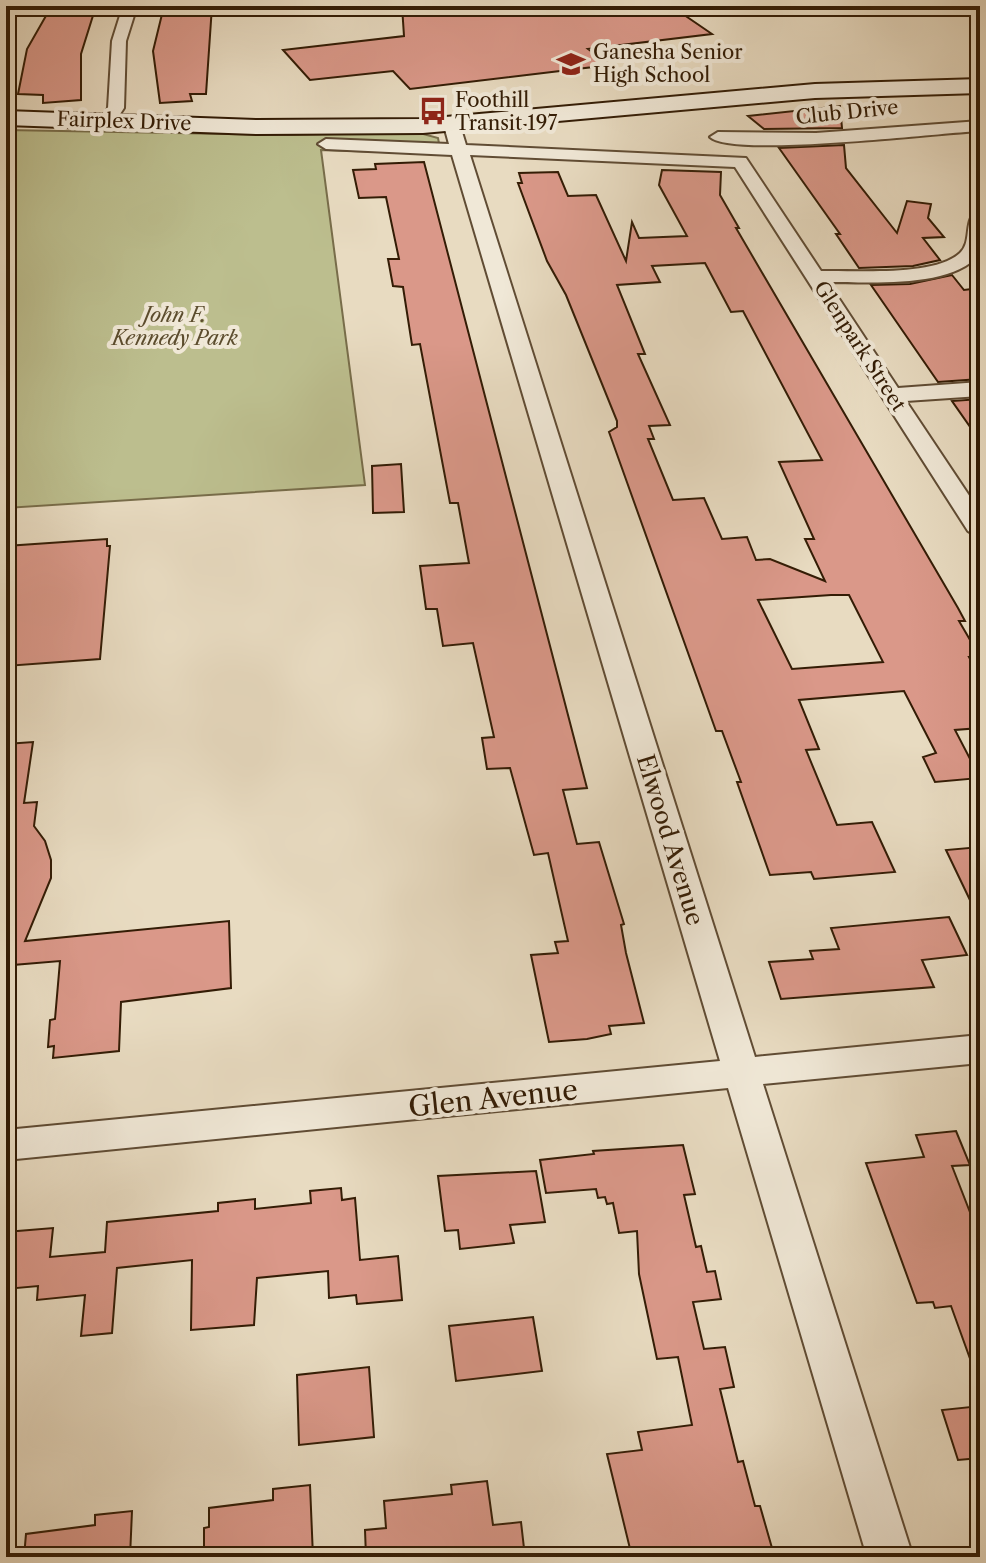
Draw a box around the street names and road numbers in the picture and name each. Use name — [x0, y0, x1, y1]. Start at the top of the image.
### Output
street label: Club Drive — [794, 95, 900, 129]
street label: Fairplex Drive — [56, 107, 192, 135]
street label: Glenpark Street — [809, 276, 911, 416]
street label: Elwood Avenue — [631, 751, 710, 929]
street label: Glen Avenue — [407, 1072, 579, 1124]

